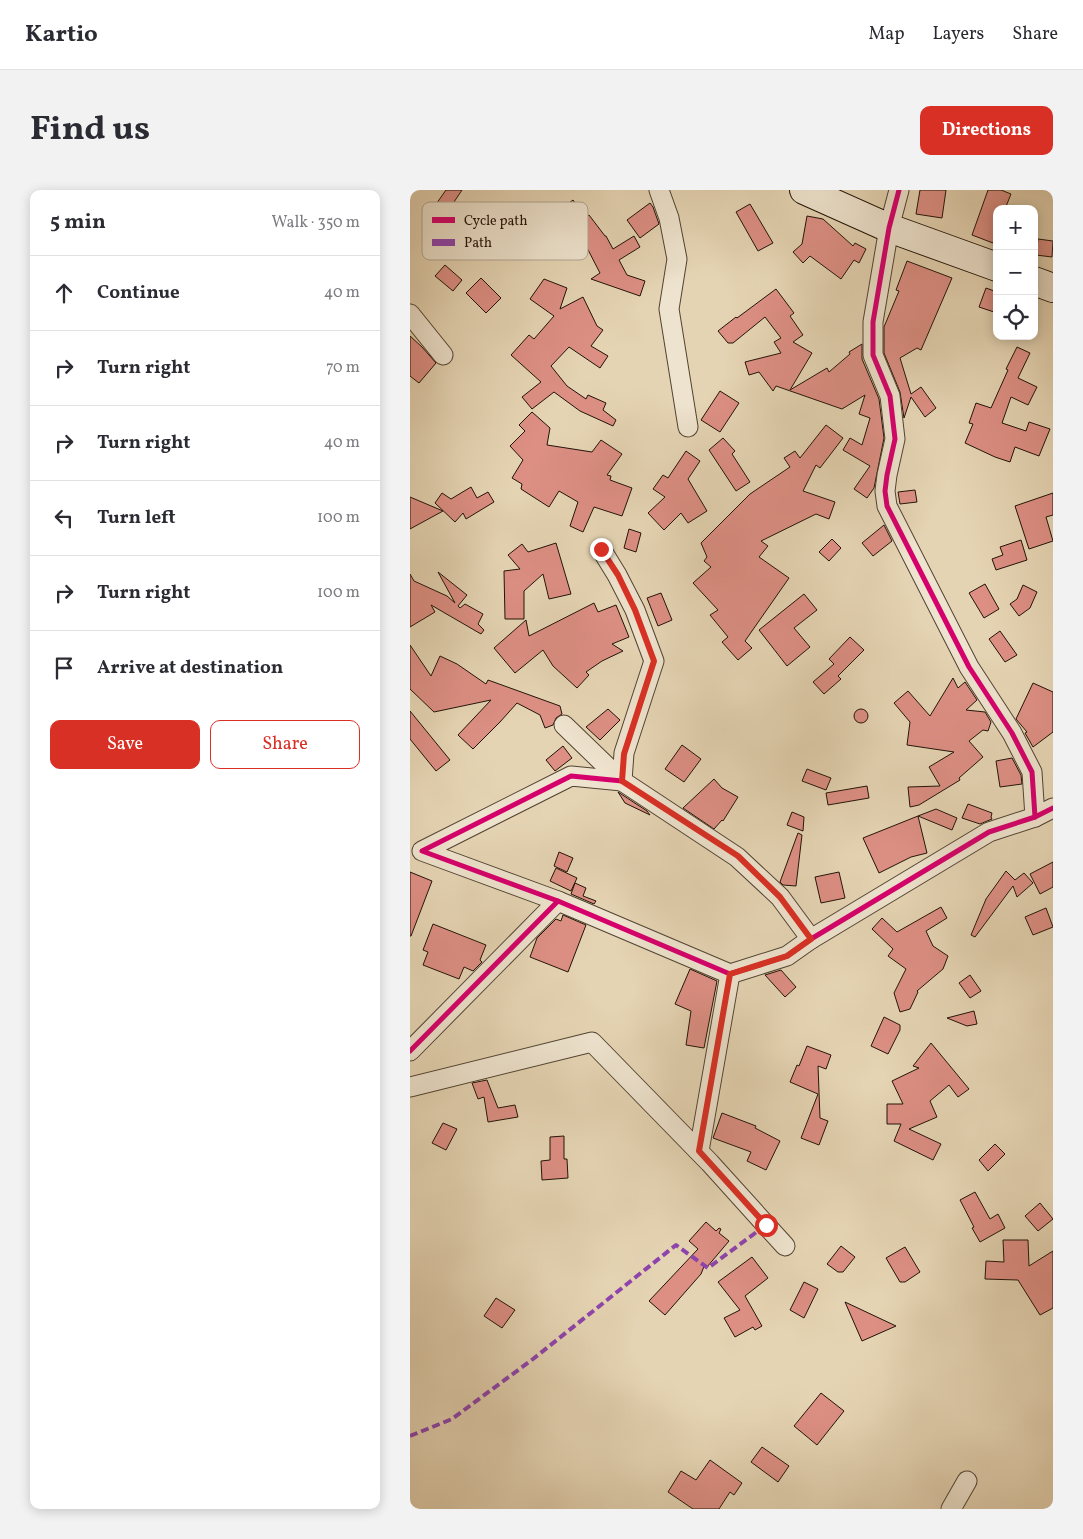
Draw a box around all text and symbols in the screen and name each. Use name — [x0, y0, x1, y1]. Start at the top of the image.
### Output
text: Kartio — [25, 18, 98, 52]
text: Map — [868, 22, 904, 47]
text: Layers — [932, 22, 984, 47]
text: Share — [1012, 22, 1058, 47]
text: Find us — [30, 106, 150, 154]
button: Directions — [920, 106, 1053, 155]
legend — [422, 202, 588, 260]
map controls — [993, 205, 1038, 340]
button: + — [993, 205, 1038, 250]
text: 5 min — [50, 208, 106, 237]
text: Walk · 350 m — [272, 212, 360, 234]
text: Cycle path — [464, 212, 528, 231]
text: Path — [464, 234, 492, 253]
button: − — [993, 250, 1038, 295]
icon: ahead — [50, 279, 78, 307]
text: Continue — [97, 280, 180, 306]
text: 40 m — [324, 282, 360, 304]
button: locate — [993, 295, 1038, 340]
icon: right — [50, 354, 78, 382]
text: Turn right — [97, 355, 190, 381]
text: 70 m — [326, 357, 360, 379]
icon: right — [50, 429, 78, 457]
text: Turn right — [97, 430, 190, 456]
text: 40 m — [324, 432, 360, 454]
icon: left — [50, 504, 78, 532]
text: Turn left — [97, 505, 176, 531]
text: 100 m — [317, 507, 360, 529]
route end — [590, 538, 613, 561]
icon: right — [50, 579, 78, 607]
text: Turn right — [97, 580, 190, 606]
text: 100 m — [317, 582, 360, 604]
icon: arrive — [50, 654, 78, 682]
text: Arrive at destination — [97, 655, 283, 681]
button: Save — [50, 720, 200, 769]
button: Share — [210, 720, 360, 769]
route start — [755, 1214, 778, 1237]

